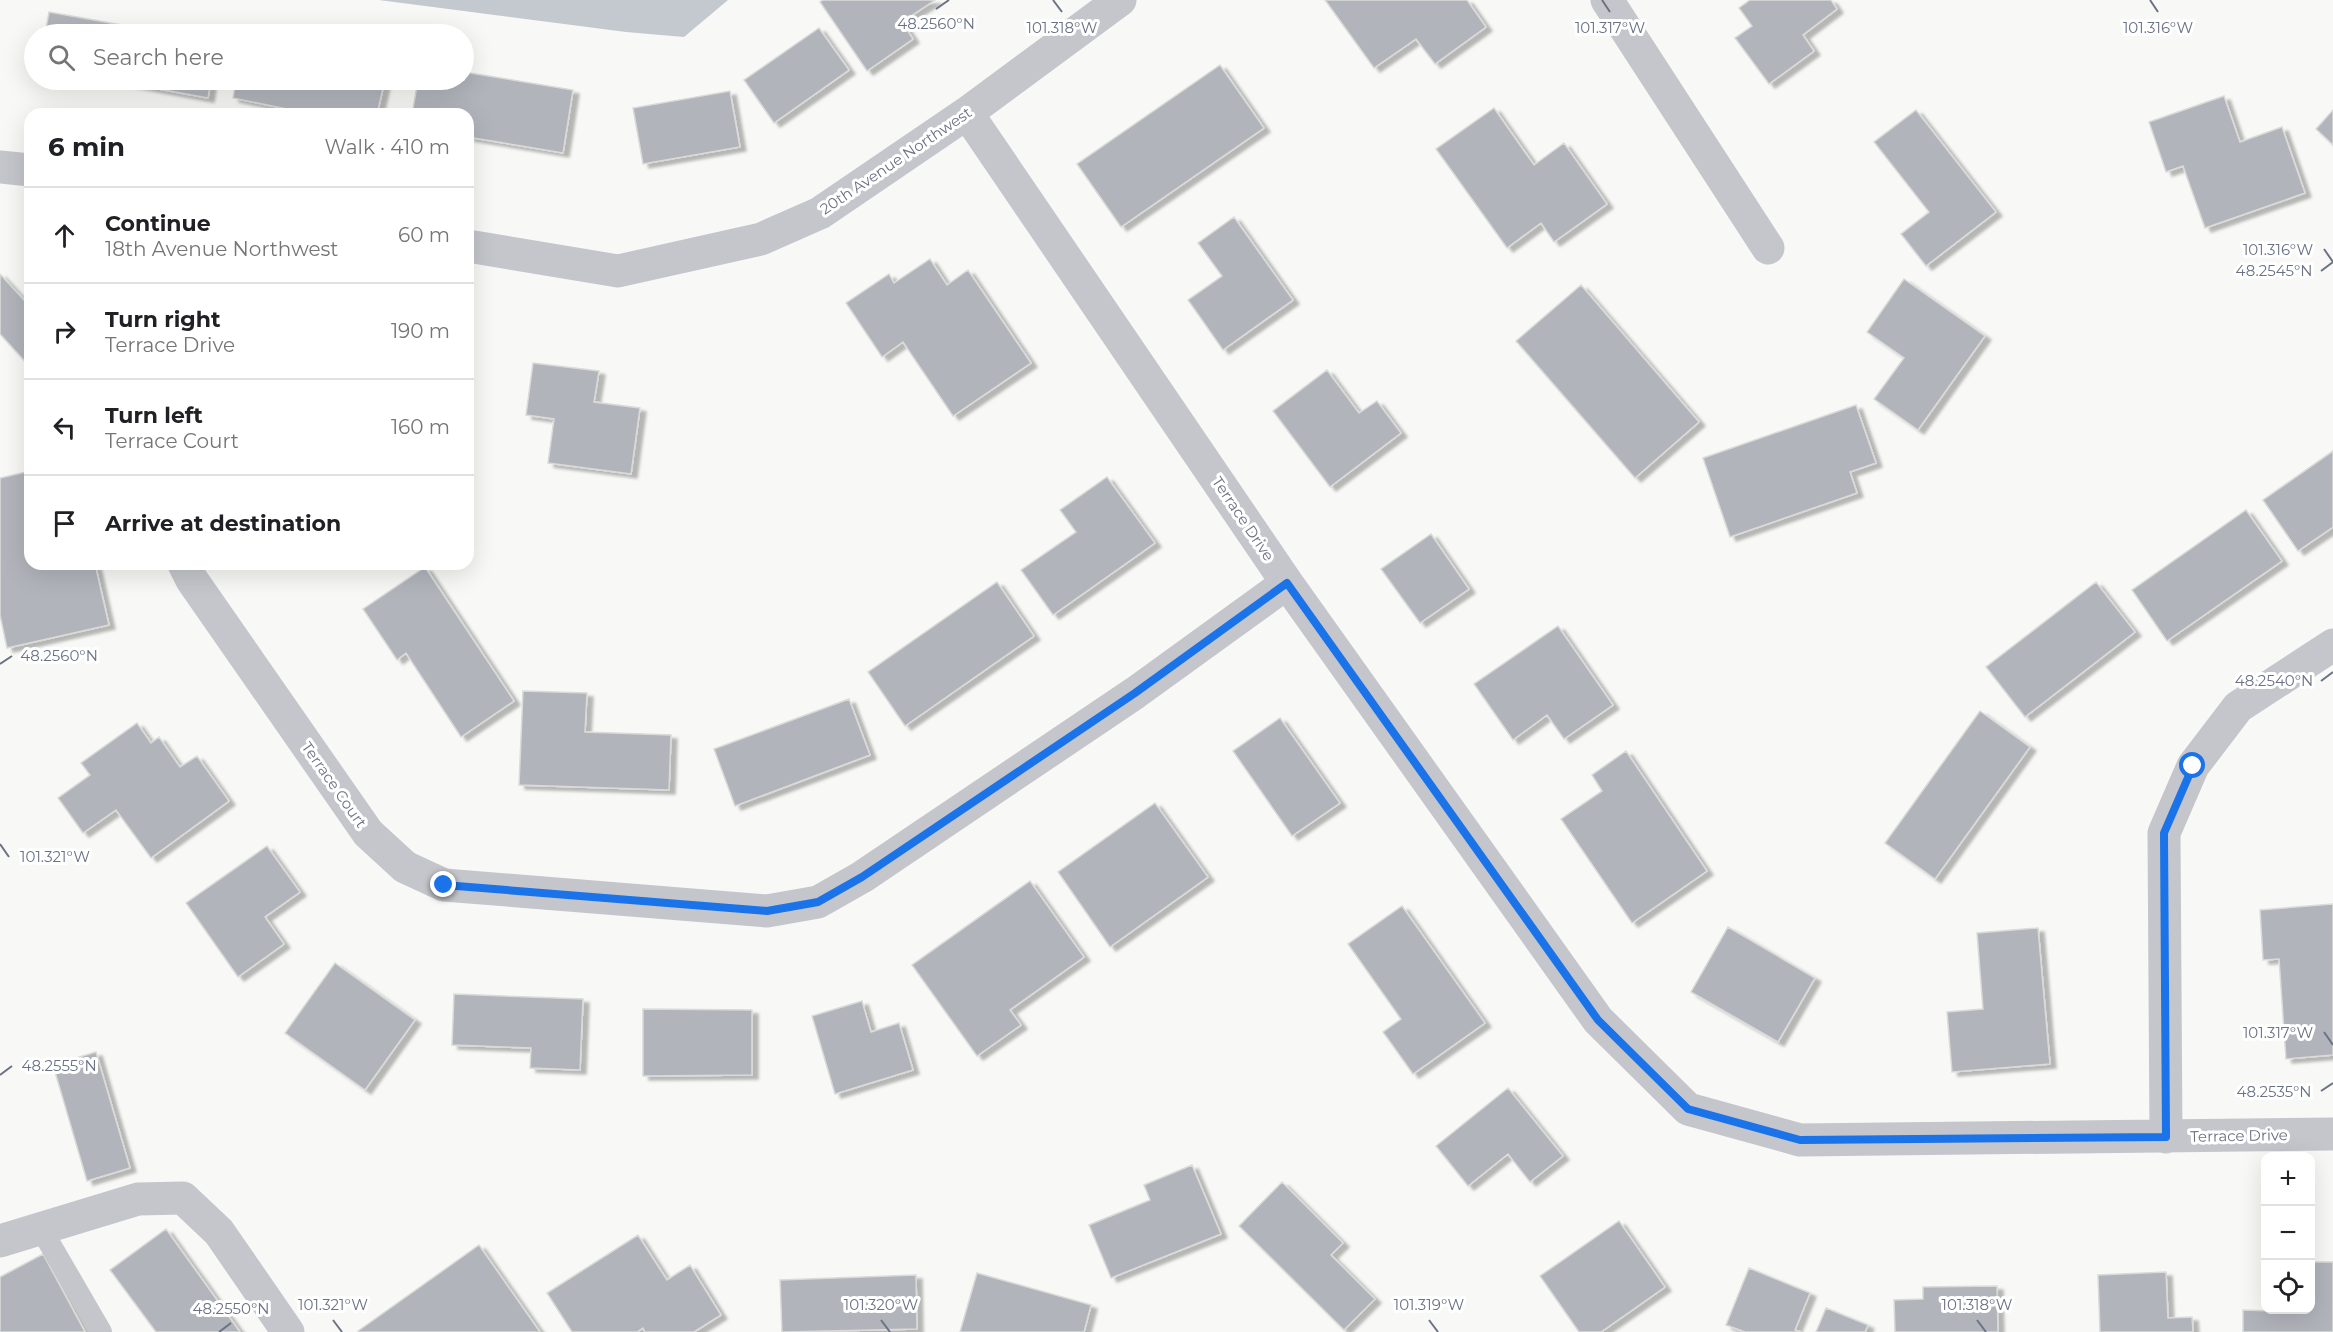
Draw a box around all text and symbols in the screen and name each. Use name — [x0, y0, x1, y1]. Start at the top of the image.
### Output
text: 48.2560°N — [897, 14, 975, 33]
text: 101.318°W — [1027, 18, 1098, 37]
text: 101.317°W — [1575, 18, 1645, 37]
text: 101.316°W — [2123, 18, 2193, 37]
search box — [24, 24, 474, 90]
icon: search — [45, 41, 78, 74]
text: Search here — [93, 44, 224, 71]
street label: 20th Avenue Northwest — [816, 103, 975, 218]
text: 6 min — [48, 131, 125, 163]
text: Walk · 410 m — [325, 135, 450, 159]
text: Continue — [105, 210, 211, 237]
icon: ahead — [48, 219, 81, 252]
text: 60 m — [398, 223, 450, 247]
text: 18th Avenue Northwest — [105, 237, 338, 261]
text: 101.316°W — [2243, 240, 2313, 259]
text: 48.2545°N — [2236, 261, 2312, 280]
text: Turn right — [105, 306, 220, 333]
icon: right — [48, 315, 81, 348]
text: 190 m — [391, 319, 450, 343]
text: Terrace Drive — [105, 333, 235, 357]
text: Turn left — [105, 402, 203, 429]
icon: left — [48, 411, 81, 444]
text: 160 m — [391, 415, 450, 439]
text: Terrace Court — [105, 429, 239, 453]
street label: Terrace Drive — [1208, 473, 1279, 564]
icon: arrive — [48, 507, 81, 540]
text: Arrive at destination — [105, 510, 341, 537]
text: 48.2560°N — [20, 646, 98, 665]
text: 48.2540°N — [2235, 671, 2313, 690]
street label: Terrace Court — [298, 738, 371, 831]
route start — [2179, 752, 2205, 778]
text: 101.321°W — [20, 847, 90, 866]
route end — [430, 871, 456, 897]
text: 101.317°W — [2243, 1023, 2313, 1042]
text: 48.2555°N — [21, 1056, 97, 1075]
text: 48.2535°N — [2236, 1082, 2312, 1101]
street label: Terrace Drive — [2190, 1125, 2288, 1146]
map controls — [2261, 1152, 2315, 1314]
button: + — [2261, 1152, 2315, 1206]
button: − — [2261, 1206, 2315, 1260]
button: locate — [2261, 1260, 2315, 1314]
text: 101.321°W — [298, 1295, 368, 1314]
text: 101.320°W — [844, 1295, 918, 1314]
text: 101.319°W — [1394, 1295, 1465, 1314]
text: 101.318°W — [1942, 1295, 2013, 1314]
text: 48.2550°N — [193, 1299, 269, 1318]

